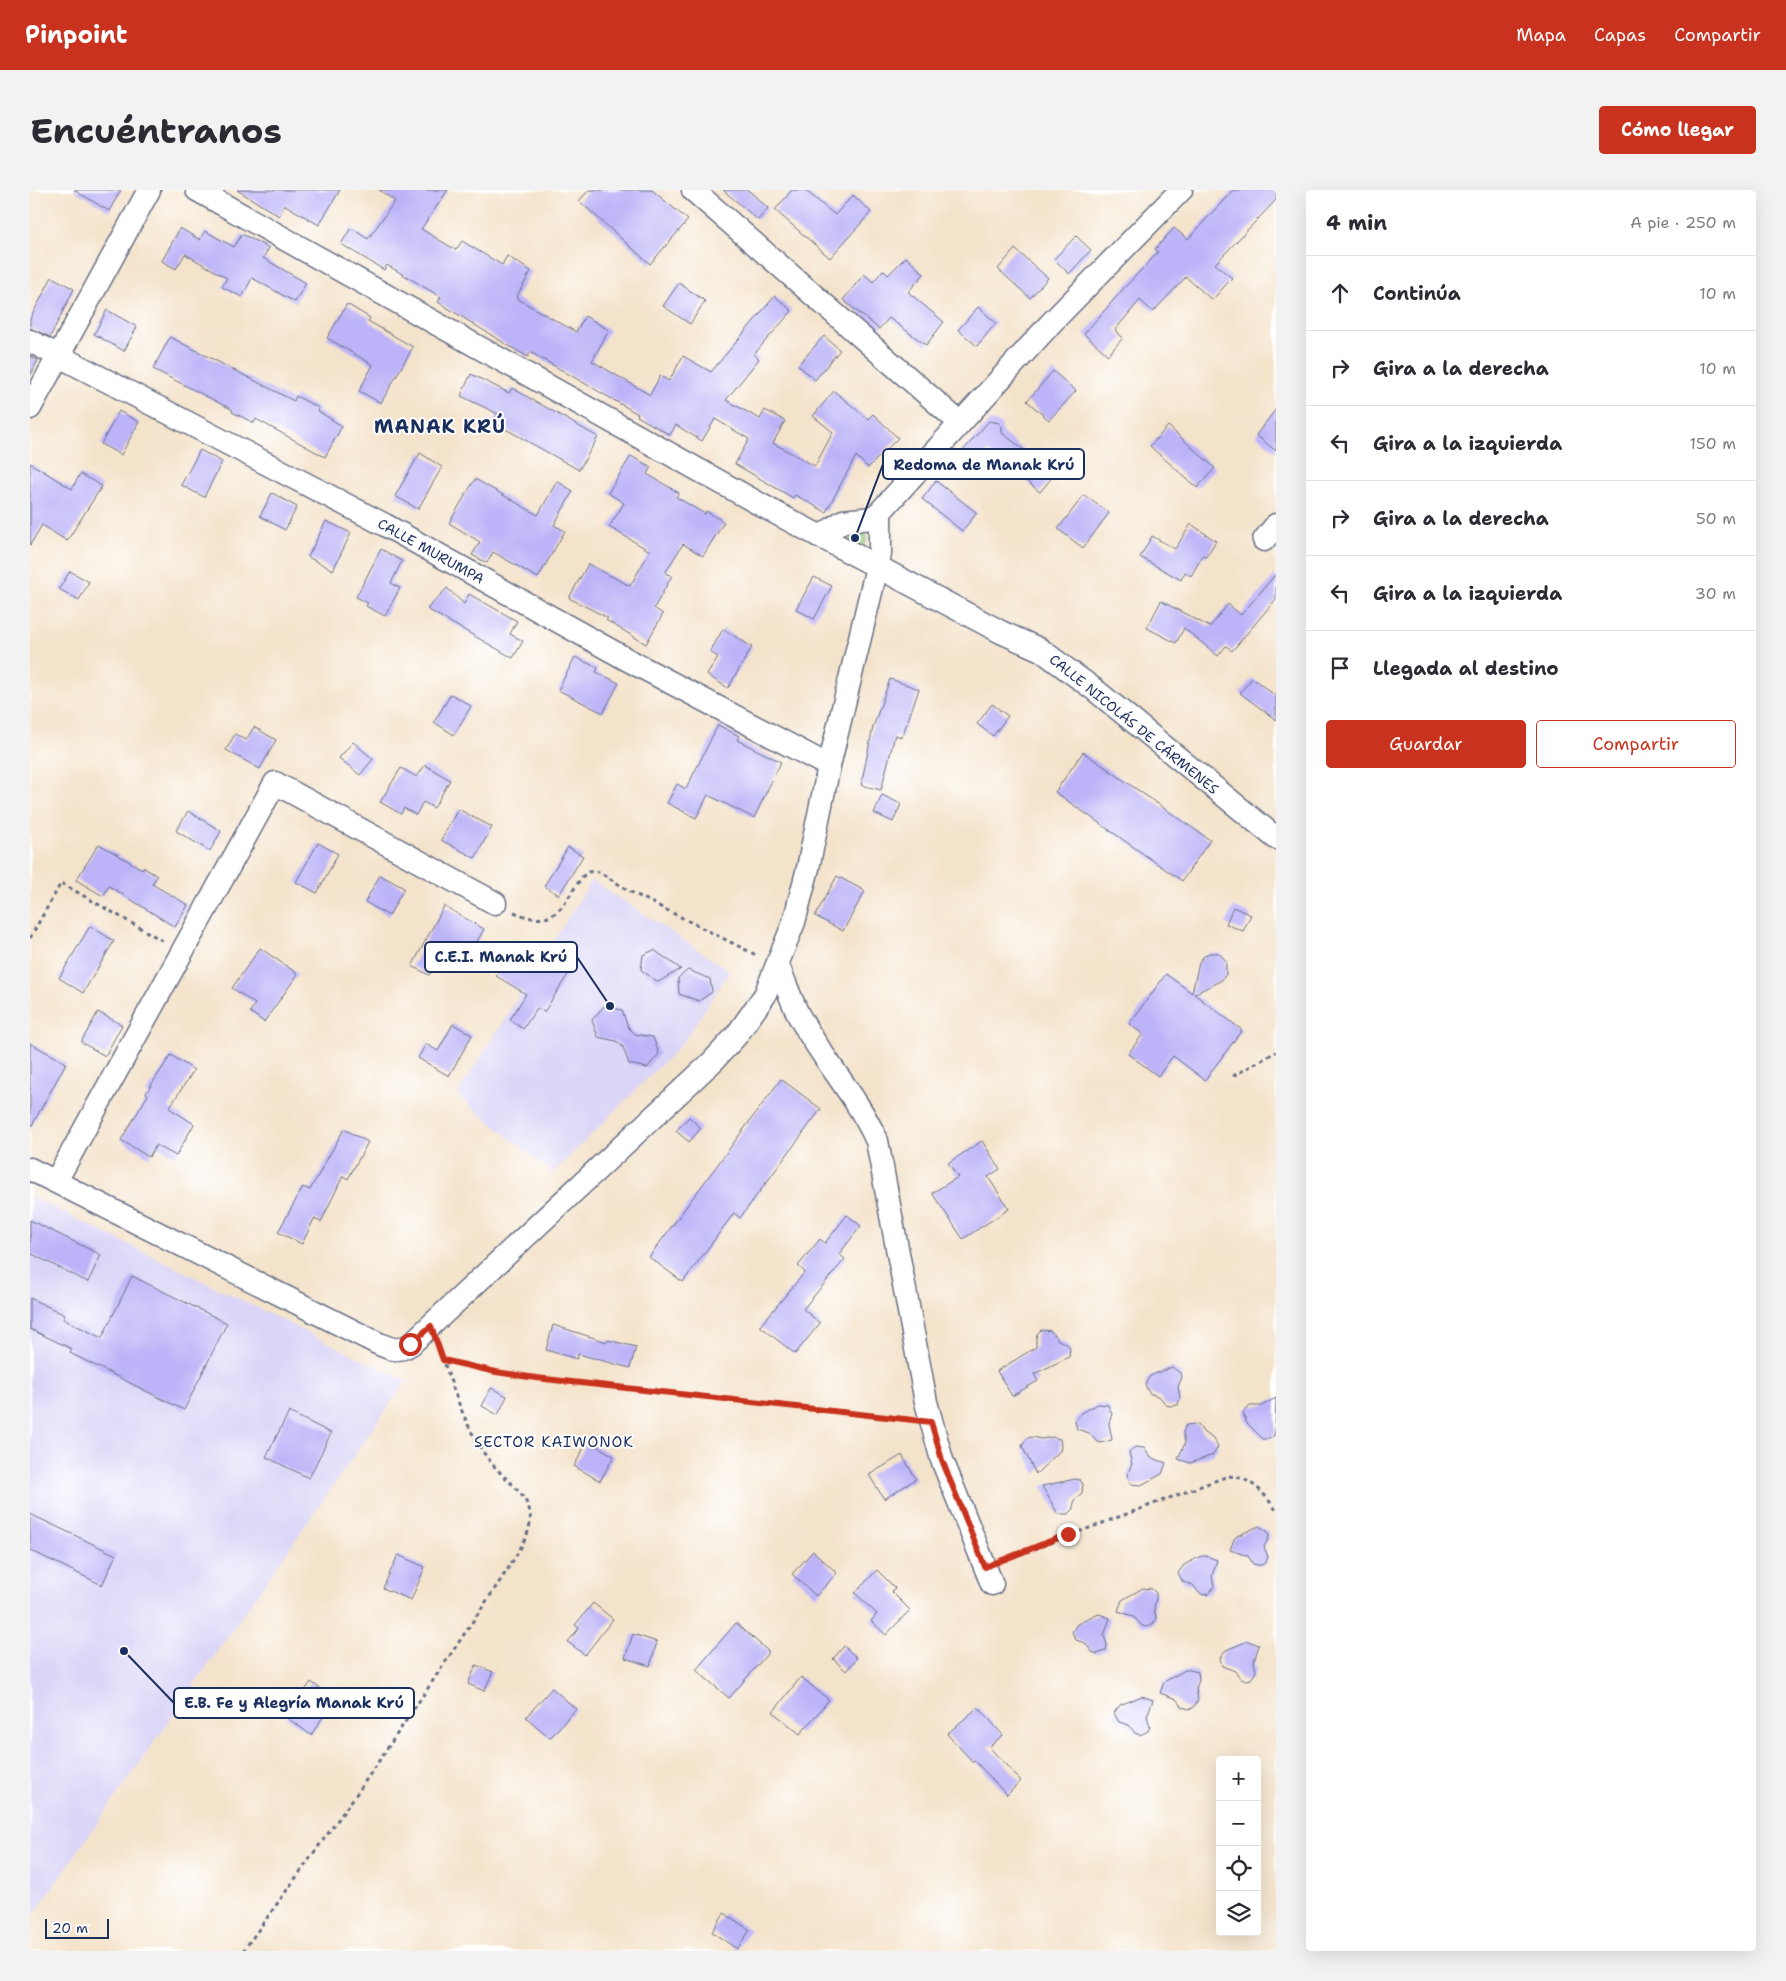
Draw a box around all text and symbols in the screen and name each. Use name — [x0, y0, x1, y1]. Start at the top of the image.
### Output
text: Pinpoint — [25, 19, 127, 51]
text: Mapa — [1516, 23, 1566, 47]
text: Capas — [1594, 23, 1646, 47]
text: Compartir — [1674, 23, 1761, 47]
button: Cómo llegar — [1599, 106, 1756, 154]
text: Encuéntranos — [30, 107, 282, 154]
text: 4 min — [1326, 209, 1387, 237]
text: A pie · 250 m — [1630, 212, 1736, 233]
icon: ahead — [1326, 279, 1354, 307]
text: Continúa — [1373, 281, 1461, 306]
text: 10 m — [1699, 283, 1736, 304]
icon: right — [1326, 354, 1354, 382]
text: Gira a la derecha — [1373, 356, 1549, 381]
text: 10 m — [1699, 358, 1736, 379]
district label: MANAK KRÚ — [374, 413, 506, 439]
icon: left — [1326, 429, 1354, 457]
text: Gira a la izquierda — [1373, 431, 1562, 456]
text: 150 m — [1689, 433, 1736, 454]
callout: Redoma de Manak Krú — [883, 449, 1084, 479]
text: Redoma de Manak Krú — [893, 455, 1075, 475]
icon: right — [1326, 504, 1354, 532]
text: Gira a la derecha — [1373, 506, 1549, 531]
text: 50 m — [1696, 508, 1736, 529]
street label: CALLE MURUMPA — [374, 514, 488, 588]
icon: left — [1326, 579, 1354, 607]
text: Gira a la izquierda — [1373, 581, 1562, 606]
text: 30 m — [1695, 583, 1736, 604]
street label: CALLE NICOLÁS DE CÁRMENES — [1046, 650, 1222, 798]
icon: arrive — [1326, 654, 1354, 682]
text: Llegada al destino — [1373, 656, 1559, 681]
button: Guardar — [1326, 720, 1526, 768]
button: Compartir — [1536, 720, 1736, 768]
callout: C.E.I. Manak Krú — [425, 942, 577, 972]
text: C.E.I. Manak Krú — [435, 947, 567, 967]
route start — [399, 1333, 422, 1356]
district label: SECTOR KAIWONOK — [474, 1432, 634, 1452]
route end — [1057, 1523, 1080, 1546]
callout: E.B. Fe y Alegría Manak Krú — [174, 1688, 414, 1718]
text: E.B. Fe y Alegría Manak Krú — [184, 1693, 404, 1713]
map controls — [1216, 1756, 1261, 1936]
button: + — [1216, 1756, 1261, 1801]
button: − — [1216, 1801, 1261, 1846]
button: locate — [1216, 1846, 1261, 1891]
button: layers — [1216, 1891, 1261, 1936]
scale bar — [45, 1916, 109, 1939]
text: 20 m — [52, 1919, 88, 1937]

